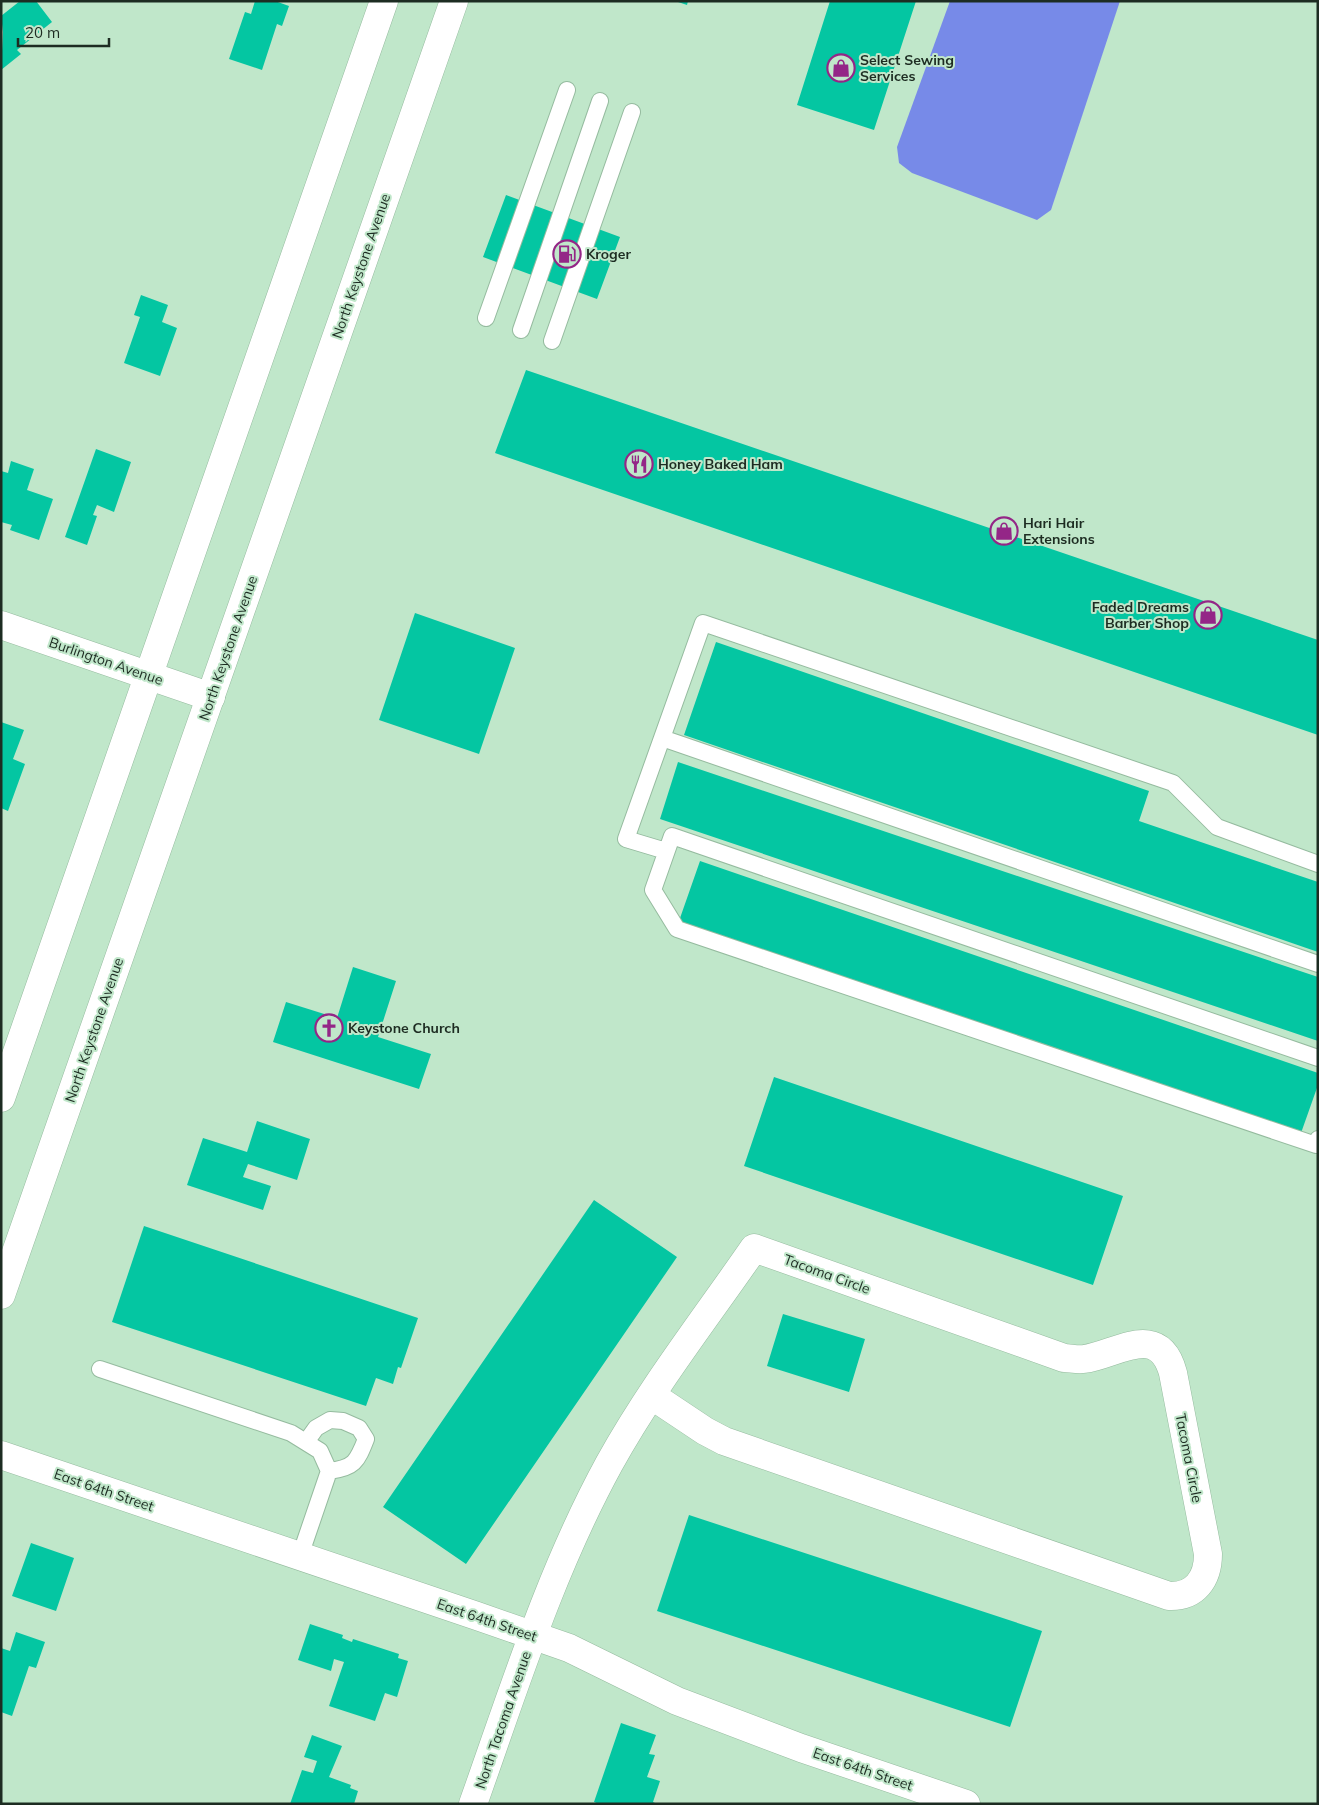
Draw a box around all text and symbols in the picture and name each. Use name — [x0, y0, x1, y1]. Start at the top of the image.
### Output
scale bar — [18, 15, 109, 47]
text: 20 m — [25, 23, 60, 42]
place label: Select Sewing Services — [860, 51, 954, 85]
shop icon: Select Sewing Services — [826, 53, 856, 83]
street label: North Keystone Avenue — [328, 191, 394, 341]
fuel station icon: Kroger — [552, 239, 582, 269]
place label: Kroger — [586, 245, 631, 263]
restaurant icon: Honey Baked Ham — [624, 449, 654, 479]
place label: Honey Baked Ham — [658, 455, 783, 473]
place label: Hari Hair Extensions — [1023, 514, 1095, 548]
shop icon: Hari Hair Extensions — [989, 516, 1019, 546]
street label: North Keystone Avenue — [195, 573, 261, 723]
place label: Faded Dreams Barber Shop — [1092, 598, 1189, 632]
shop icon: Faded Dreams Barber Shop — [1193, 600, 1223, 630]
street label: Burlington Avenue — [47, 633, 165, 689]
street label: North Keystone Avenue — [61, 955, 127, 1105]
church icon: Keystone Church — [314, 1013, 344, 1043]
place label: Keystone Church — [348, 1019, 460, 1037]
street label: Tacoma Circle — [781, 1250, 873, 1298]
street label: Tacoma Circle — [1172, 1412, 1206, 1504]
street label: East 64th Street — [52, 1465, 156, 1516]
street label: East 64th Street — [435, 1595, 539, 1646]
street label: North Tacoma Avenue — [471, 1649, 535, 1791]
street label: East 64th Street — [811, 1744, 915, 1795]

